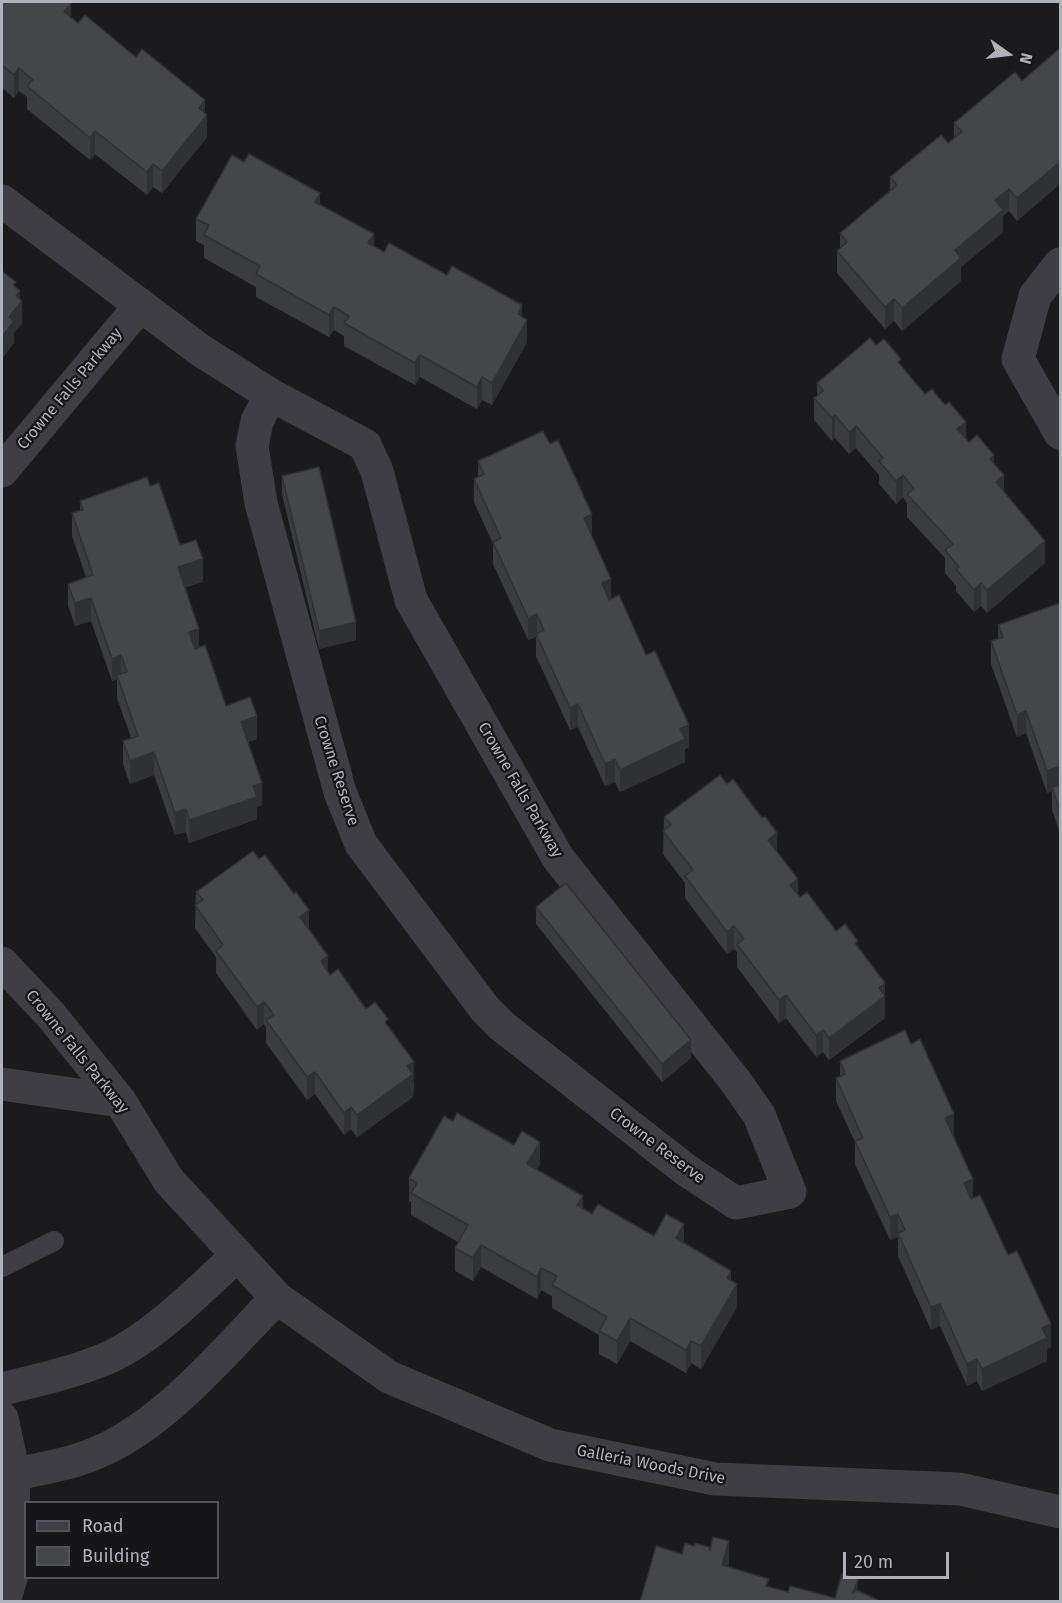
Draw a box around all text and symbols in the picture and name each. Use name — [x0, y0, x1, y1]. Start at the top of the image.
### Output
north arrow — [978, 24, 1038, 84]
text: N — [1015, 51, 1036, 66]
street label: Crowne Falls Parkway — [13, 324, 127, 454]
street label: Crowne Reserve — [309, 714, 363, 828]
street label: Crowne Falls Parkway — [473, 719, 567, 861]
street label: Crowne Falls Parkway — [21, 986, 133, 1118]
street label: Crowne Reserve — [605, 1104, 709, 1188]
street label: Galleria Woods Drive — [575, 1441, 727, 1489]
legend — [24, 1501, 219, 1579]
text: Road — [82, 1515, 124, 1537]
scale bar — [846, 1540, 952, 1578]
text: Building — [82, 1545, 149, 1567]
text: 20 m — [854, 1551, 893, 1573]

